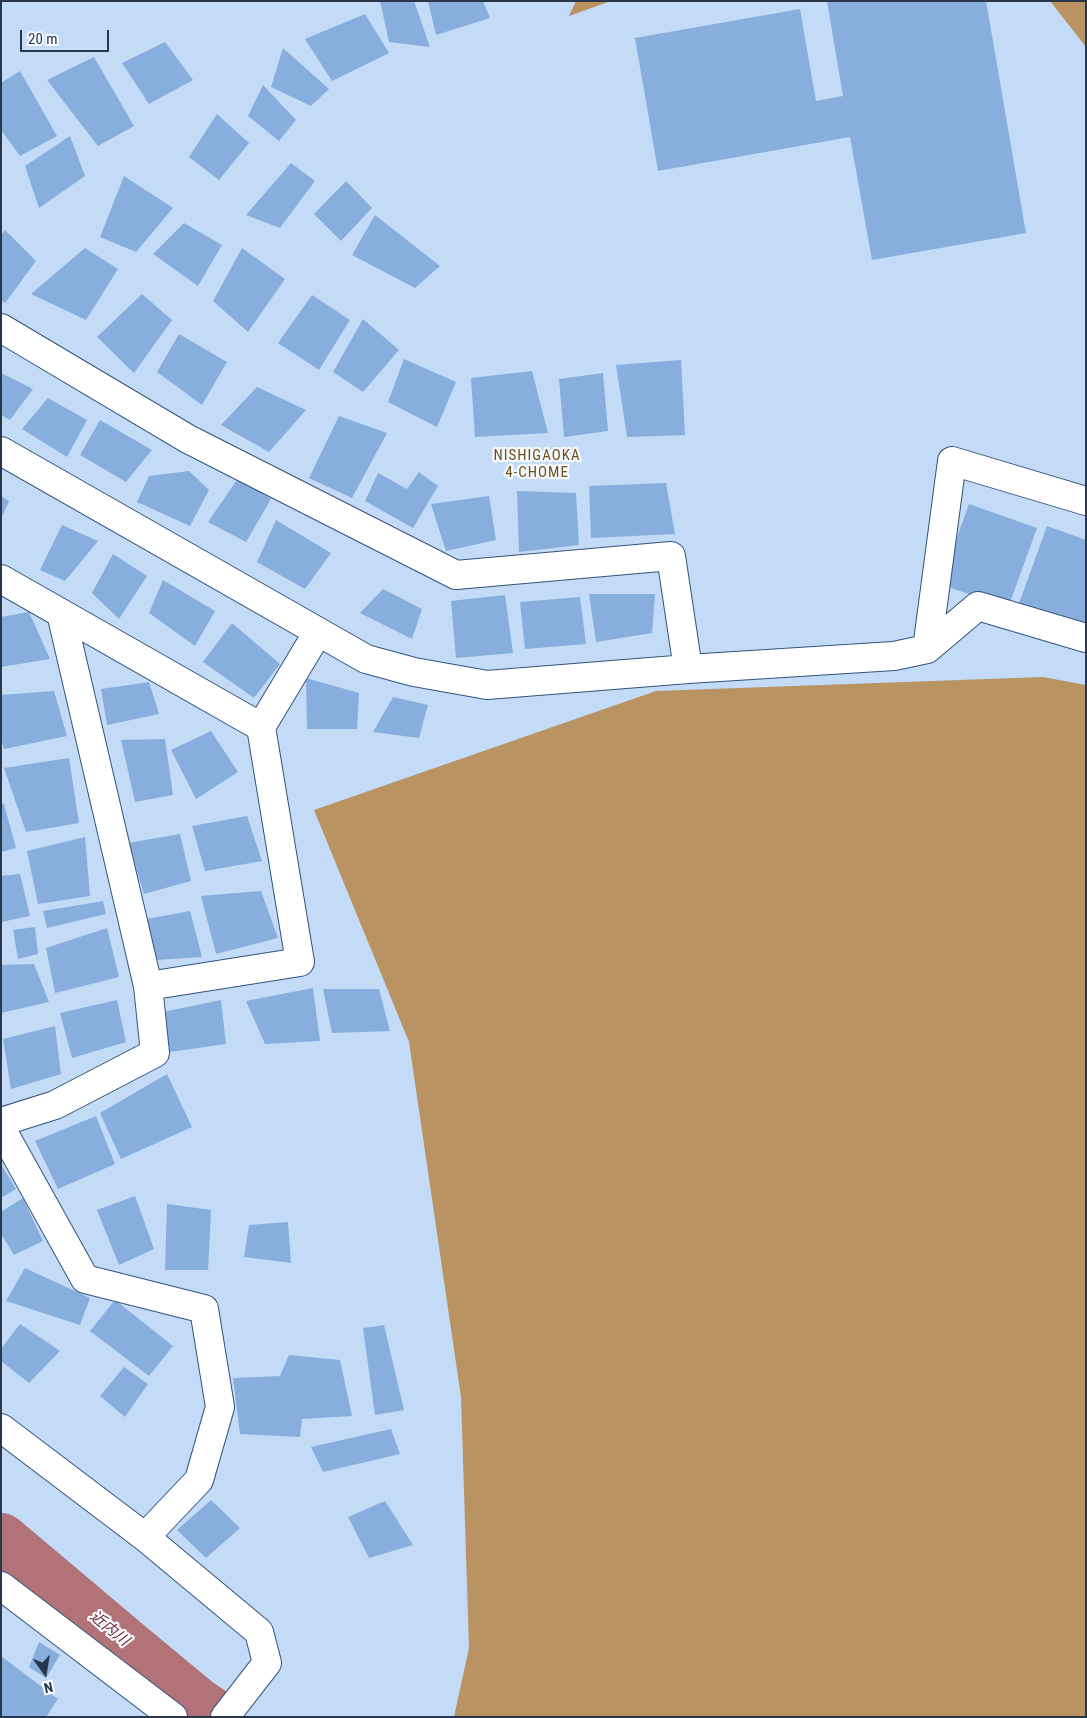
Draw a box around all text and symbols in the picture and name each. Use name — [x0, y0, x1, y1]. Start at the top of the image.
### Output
scale bar — [22, 20, 111, 52]
text: 20 m — [28, 30, 58, 48]
district label: NISHIGAOKA 4-CHOME — [492, 447, 582, 482]
water label: 近内川 — [86, 1608, 132, 1650]
north arrow — [20, 1648, 70, 1698]
text: N — [42, 1679, 54, 1696]

